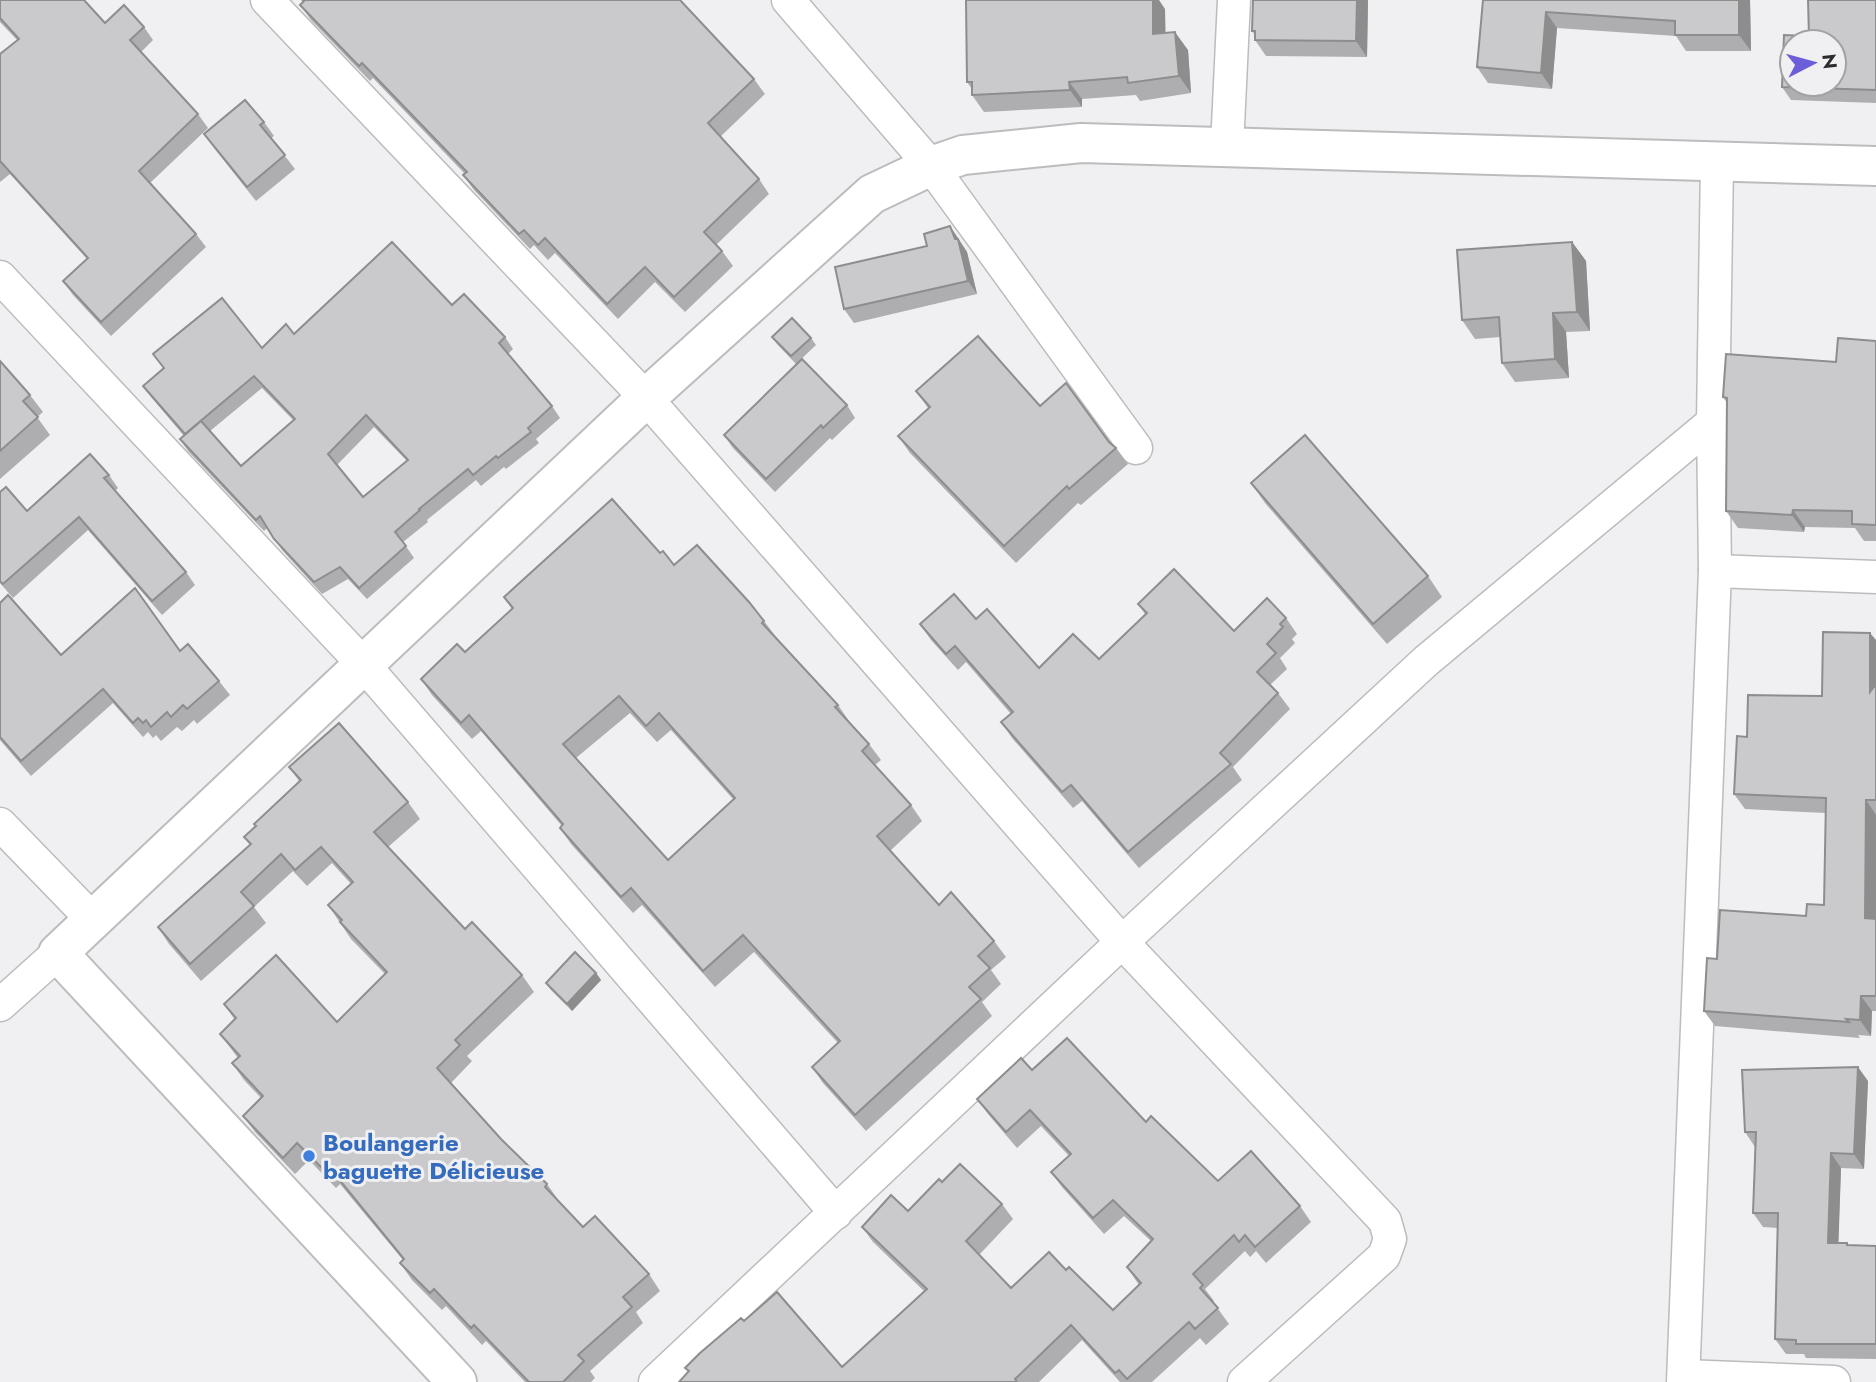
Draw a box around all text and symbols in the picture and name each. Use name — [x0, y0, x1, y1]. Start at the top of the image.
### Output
north arrow — [1778, 28, 1848, 98]
text: N — [1815, 52, 1844, 70]
place label: Boulangerie baguette Délicieuse — [323, 1125, 544, 1188]
marker: Boulangerie baguette Délicieuse — [301, 1148, 317, 1164]

